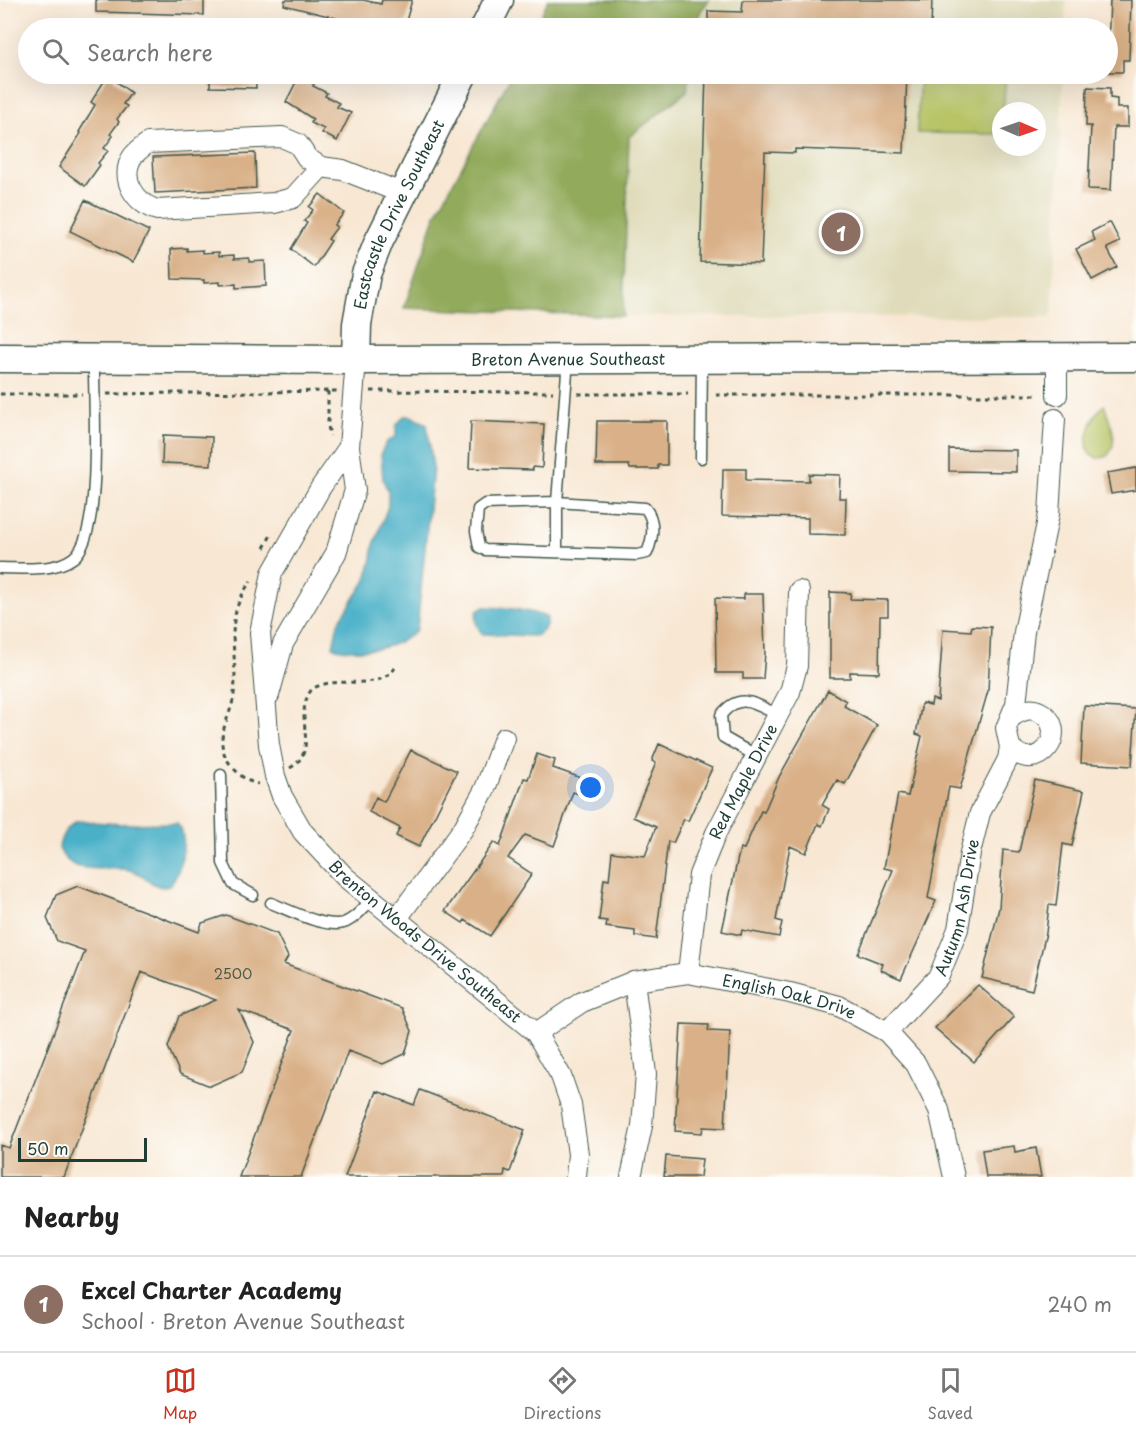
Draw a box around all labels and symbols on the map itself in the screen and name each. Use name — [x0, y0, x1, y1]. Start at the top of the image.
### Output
north arrow — [992, 102, 1046, 156]
street label: Eastcastle Drive Southeast — [347, 115, 449, 311]
pin: 1 — [822, 210, 860, 254]
street label: Breton Avenue Southeast — [471, 346, 665, 371]
street label: Red Maple Drive — [702, 719, 782, 842]
your location — [576, 773, 605, 802]
street label: Autumn Ash Drive — [927, 836, 984, 979]
street label: Brenton Woods Drive Southeast — [324, 854, 527, 1028]
house number: 2500 — [214, 963, 252, 984]
street label: English Oak Drive — [720, 967, 861, 1024]
scale bar — [18, 1135, 147, 1162]

